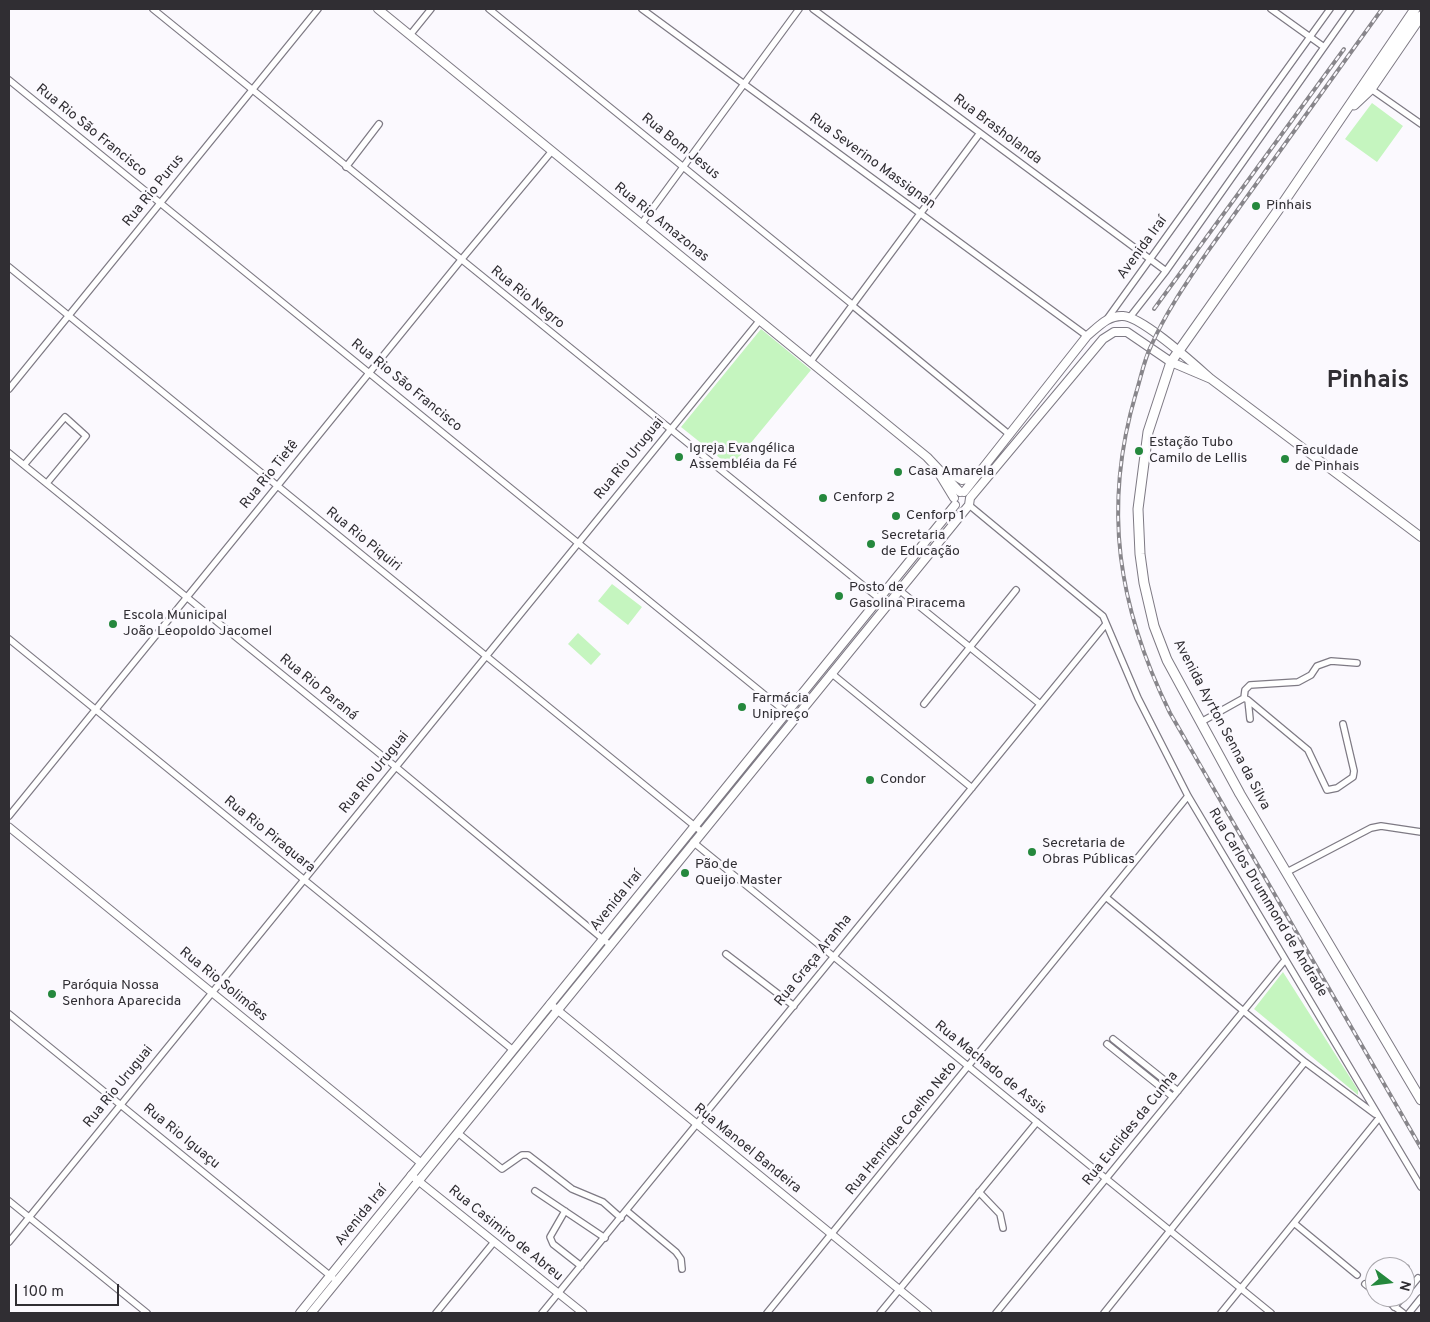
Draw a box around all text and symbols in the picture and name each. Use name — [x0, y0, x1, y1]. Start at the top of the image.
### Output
street label: Rua Rio São Francisco — [32, 81, 150, 181]
street label: Rua Brasholanda — [949, 91, 1045, 169]
street label: Rua Bom Jesus — [637, 110, 723, 184]
street label: Rua Severino Massignan — [805, 110, 939, 214]
street label: Rua Rio Purus — [120, 152, 188, 230]
street label: Rua Rio Amazonas — [610, 180, 712, 266]
place label: Pinhais — [1266, 198, 1312, 214]
marker: Pinhais — [1250, 200, 1262, 212]
street label: Avenida Iraí — [1115, 213, 1171, 283]
street label: Rua Rio Negro — [487, 263, 567, 333]
street label: Rua Rio São Francisco — [347, 336, 465, 436]
district label: Pinhais — [1327, 368, 1409, 396]
street label: Rua Rio Uruguai — [592, 414, 668, 504]
place label: Estação Tubo Camilo de Lellis — [1149, 435, 1247, 468]
street label: Rua Rio Tietê — [237, 437, 303, 513]
place label: Igreja Evangélica Assembléia da Fé — [689, 441, 797, 474]
place label: Faculdade de Pinhais — [1295, 443, 1359, 476]
marker: Estação Tubo Camilo de Lellis — [1133, 445, 1145, 457]
marker: Igreja Evangélica Assembléia da Fé — [673, 451, 685, 463]
marker: Faculdade de Pinhais — [1279, 453, 1291, 465]
place label: Casa Amarela — [908, 464, 994, 480]
marker: Casa Amarela — [892, 466, 904, 478]
place label: Cenforp 2 — [833, 490, 895, 506]
marker: Cenforp 2 — [817, 492, 829, 504]
street label: Rua Rio Piquiri — [322, 504, 404, 576]
place label: Cenforp 1 — [906, 508, 965, 524]
marker: Cenforp 1 — [890, 510, 902, 522]
place label: Secretaria de Educação — [881, 528, 960, 560]
marker: Secretaria de Educação — [865, 538, 877, 550]
place label: Posto de Gasolina Piracema — [849, 580, 965, 612]
marker: Posto de Gasolina Piracema — [833, 590, 845, 602]
place label: Escola Municipal João Leopoldo Jacomel — [123, 608, 272, 640]
marker: Escola Municipal João Leopoldo Jacomel — [107, 618, 119, 630]
street label: Avenida Ayrton Senna da Silva — [1169, 637, 1273, 813]
street label: Rua Rio Paraná — [276, 651, 360, 725]
place label: Farmácia Unipreço — [752, 691, 809, 724]
marker: Farmácia Unipreço — [736, 701, 748, 713]
street label: Rua Rio Uruguai — [337, 728, 413, 818]
place label: Condor — [880, 772, 926, 788]
marker: Condor — [864, 774, 876, 786]
street label: Rua Rio Piraquara — [220, 793, 318, 877]
street label: Rua Carlos Drummond de Andrade — [1204, 806, 1330, 1000]
place label: Secretaria de Obras Públicas — [1042, 836, 1135, 869]
marker: Secretaria de Obras Públicas — [1026, 846, 1038, 858]
place label: Pão de Queijo Master — [695, 857, 782, 890]
street label: Avenida Iraí — [587, 867, 647, 935]
marker: Pão de Queijo Master — [679, 867, 691, 879]
street label: Rua Graça Aranha — [772, 912, 856, 1010]
street label: Rua Rio Solimões — [176, 944, 270, 1026]
place label: Paróquia Nossa Senhora Aparecida — [62, 978, 181, 1010]
marker: Paróquia Nossa Senhora Aparecida — [46, 988, 58, 1000]
street label: Rua Machado de Assis — [931, 1018, 1049, 1118]
street label: Rua Rio Uruguai — [81, 1042, 157, 1132]
street label: Rua Henrique Coelho Neto — [843, 1059, 961, 1199]
street label: Rua Euclides da Cunha — [1080, 1069, 1182, 1189]
street label: Rua Rio Iguaçu — [139, 1101, 223, 1173]
street label: Rua Manoel Bandeira — [690, 1101, 804, 1197]
street label: Avenida Iraí — [332, 1182, 392, 1250]
street label: Rua Casimiro de Abreu — [444, 1183, 566, 1285]
north arrow — [1365, 1257, 1415, 1307]
scale bar — [18, 1274, 121, 1306]
text: N — [1394, 1279, 1414, 1293]
text: 100 m — [23, 1283, 64, 1302]

